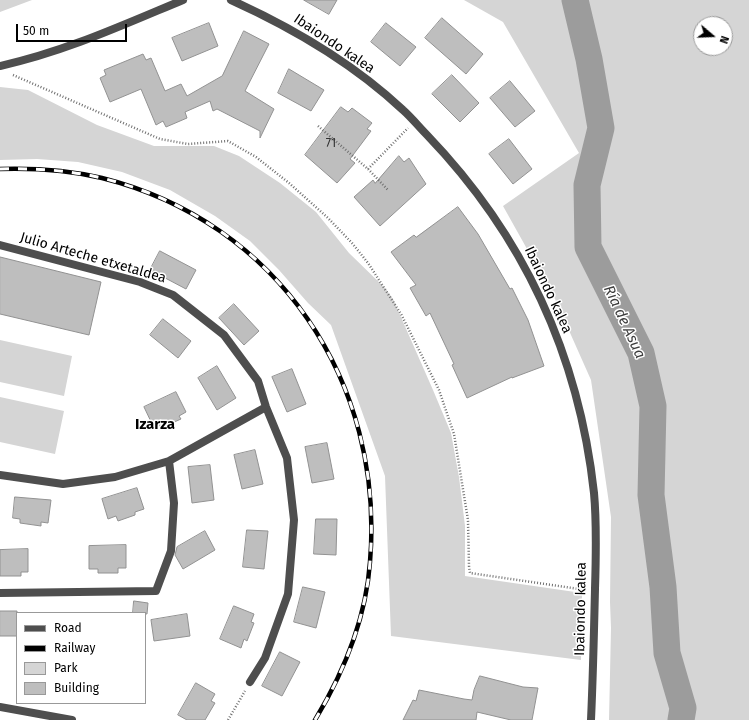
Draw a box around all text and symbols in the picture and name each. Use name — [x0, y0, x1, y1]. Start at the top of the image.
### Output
street label: Ibaiondo kalea — [290, 11, 378, 77]
scale bar — [18, 16, 129, 42]
north arrow — [693, 16, 733, 56]
text: 50 m — [23, 24, 49, 38]
text: N — [717, 34, 731, 45]
house number: 71 — [326, 137, 336, 151]
street label: Julio Arteche etxetaldea — [18, 229, 168, 287]
street label: Ibaiondo kalea — [521, 244, 575, 336]
water label: Ría de Asua — [599, 283, 649, 361]
district label: Izarza — [135, 416, 175, 434]
street label: Ibaiondo kalea — [572, 562, 590, 656]
legend — [16, 612, 146, 704]
text: Road — [54, 621, 82, 635]
text: Railway — [54, 641, 95, 655]
text: Park — [54, 661, 78, 675]
text: Building — [54, 681, 99, 695]

